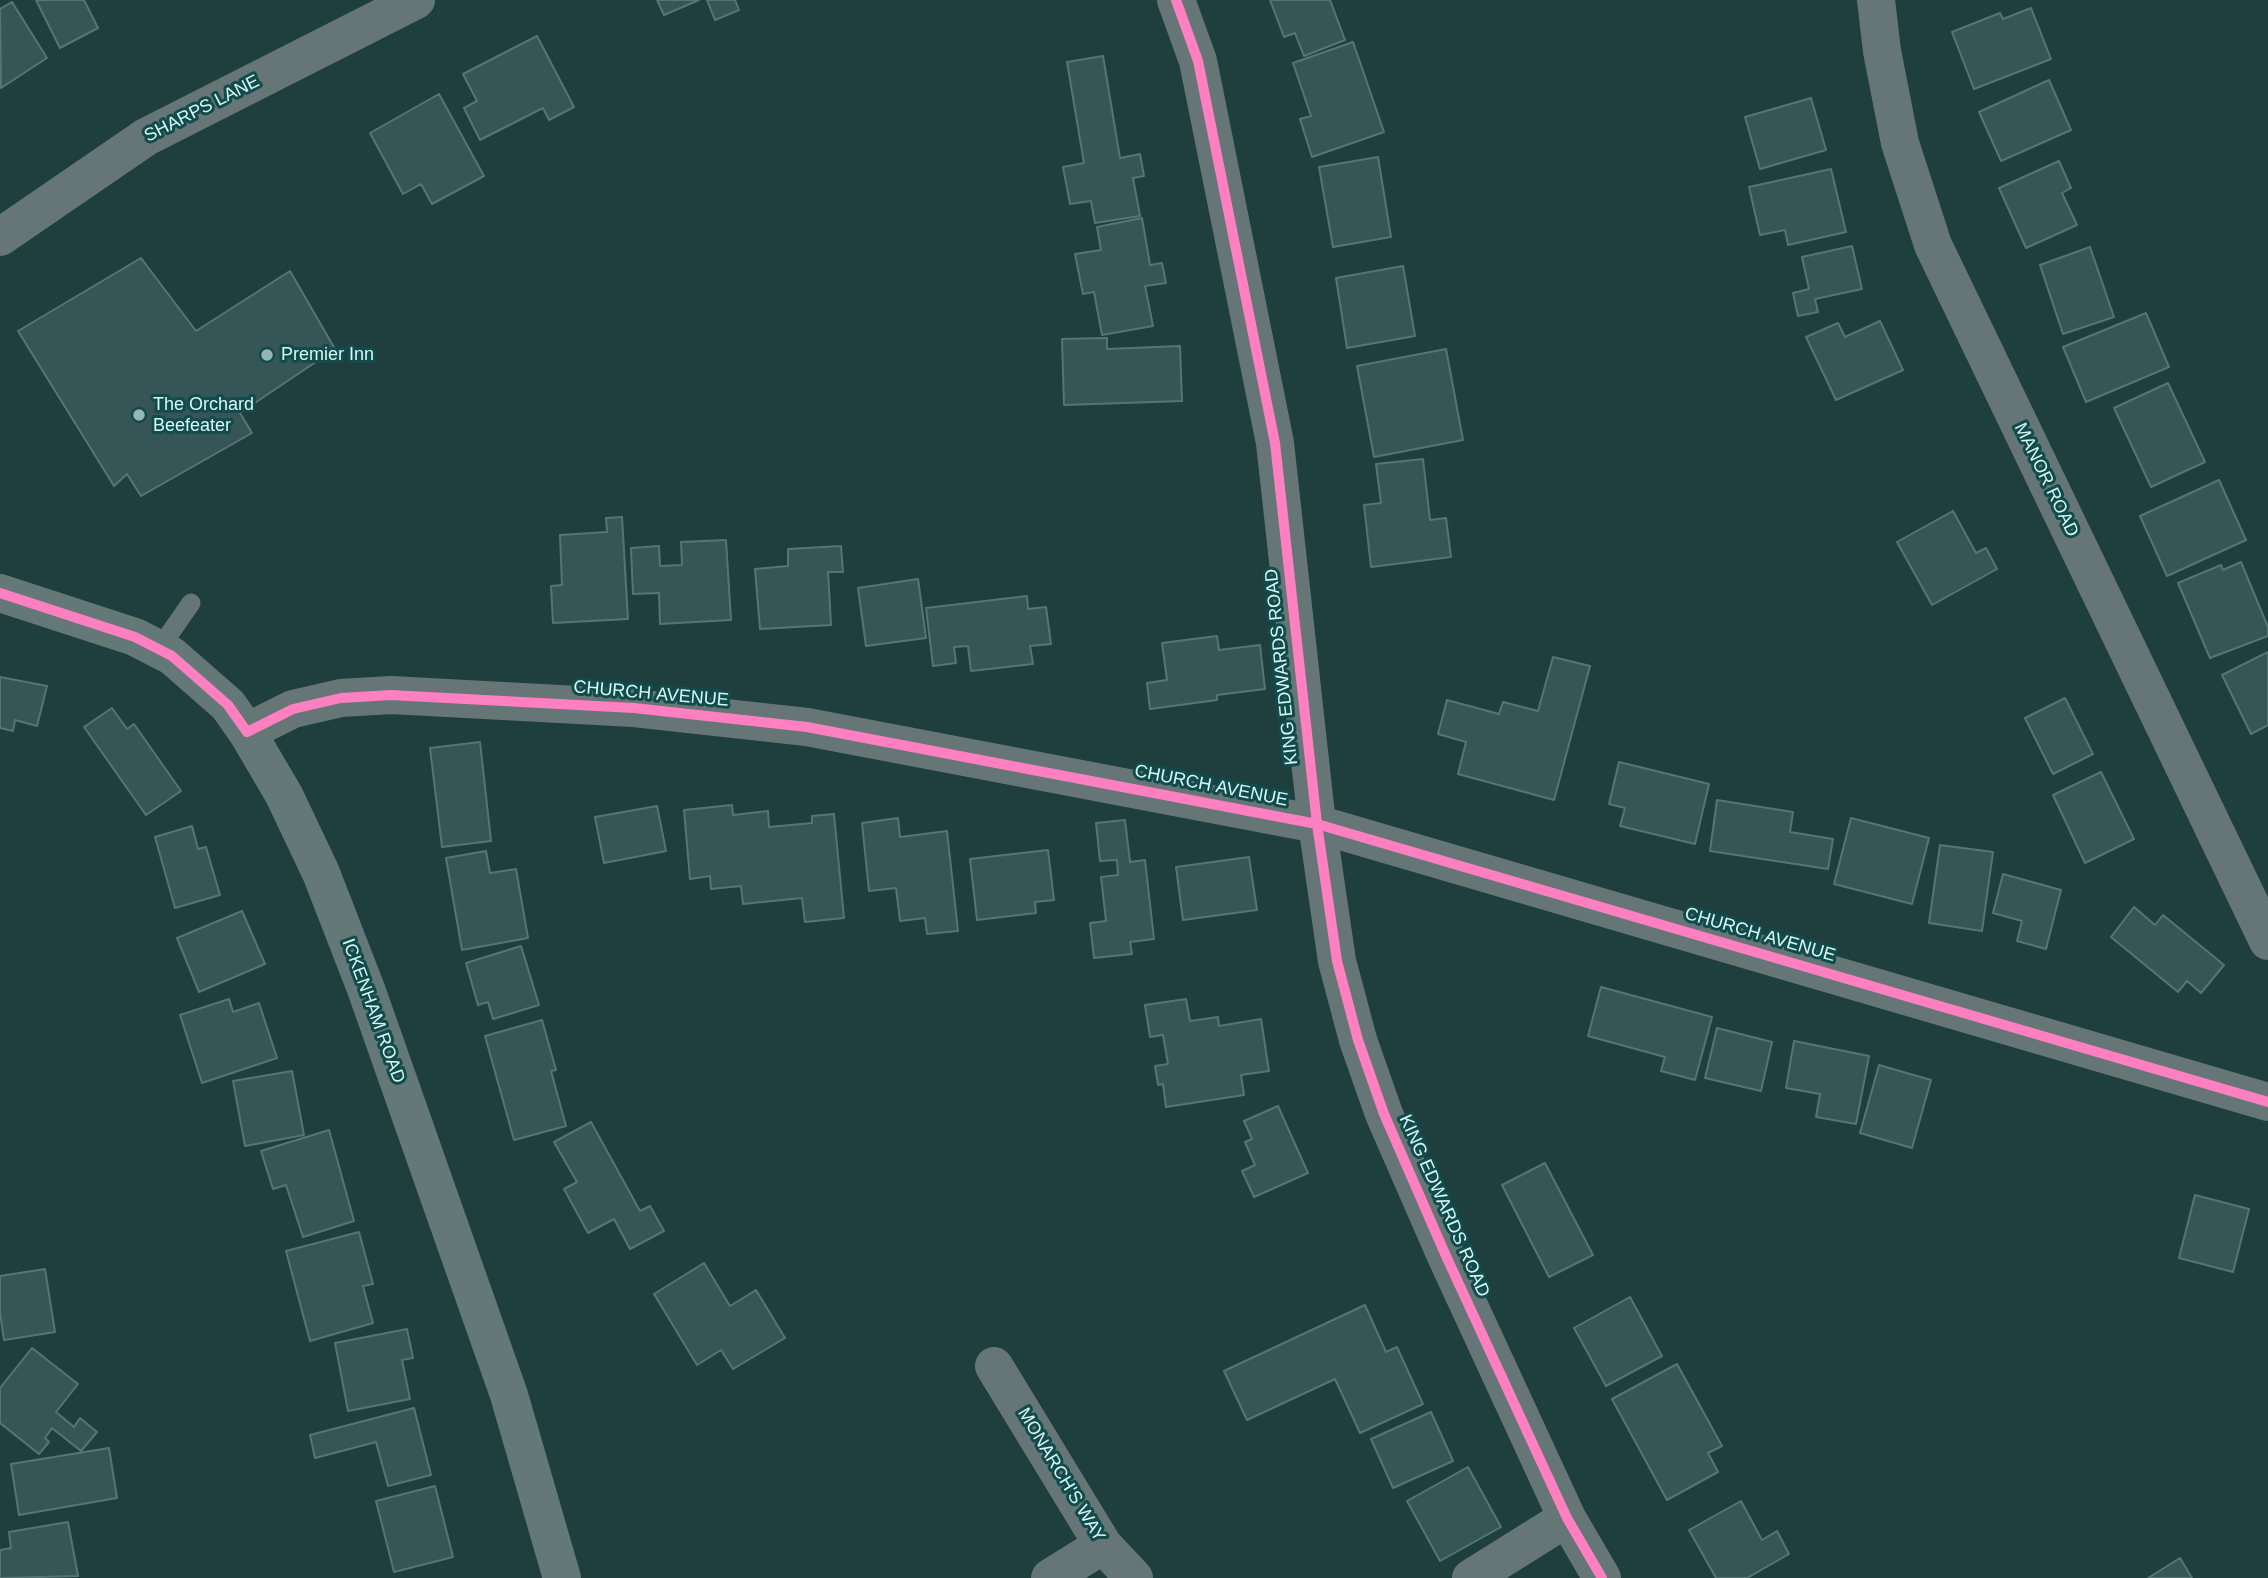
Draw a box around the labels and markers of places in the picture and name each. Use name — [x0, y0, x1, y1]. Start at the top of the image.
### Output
place label: Premier Inn — [281, 344, 374, 366]
marker: Premier Inn — [259, 347, 275, 363]
place label: The Orchard Beefeater — [153, 394, 254, 436]
marker: The Orchard Beefeater — [131, 407, 147, 423]

